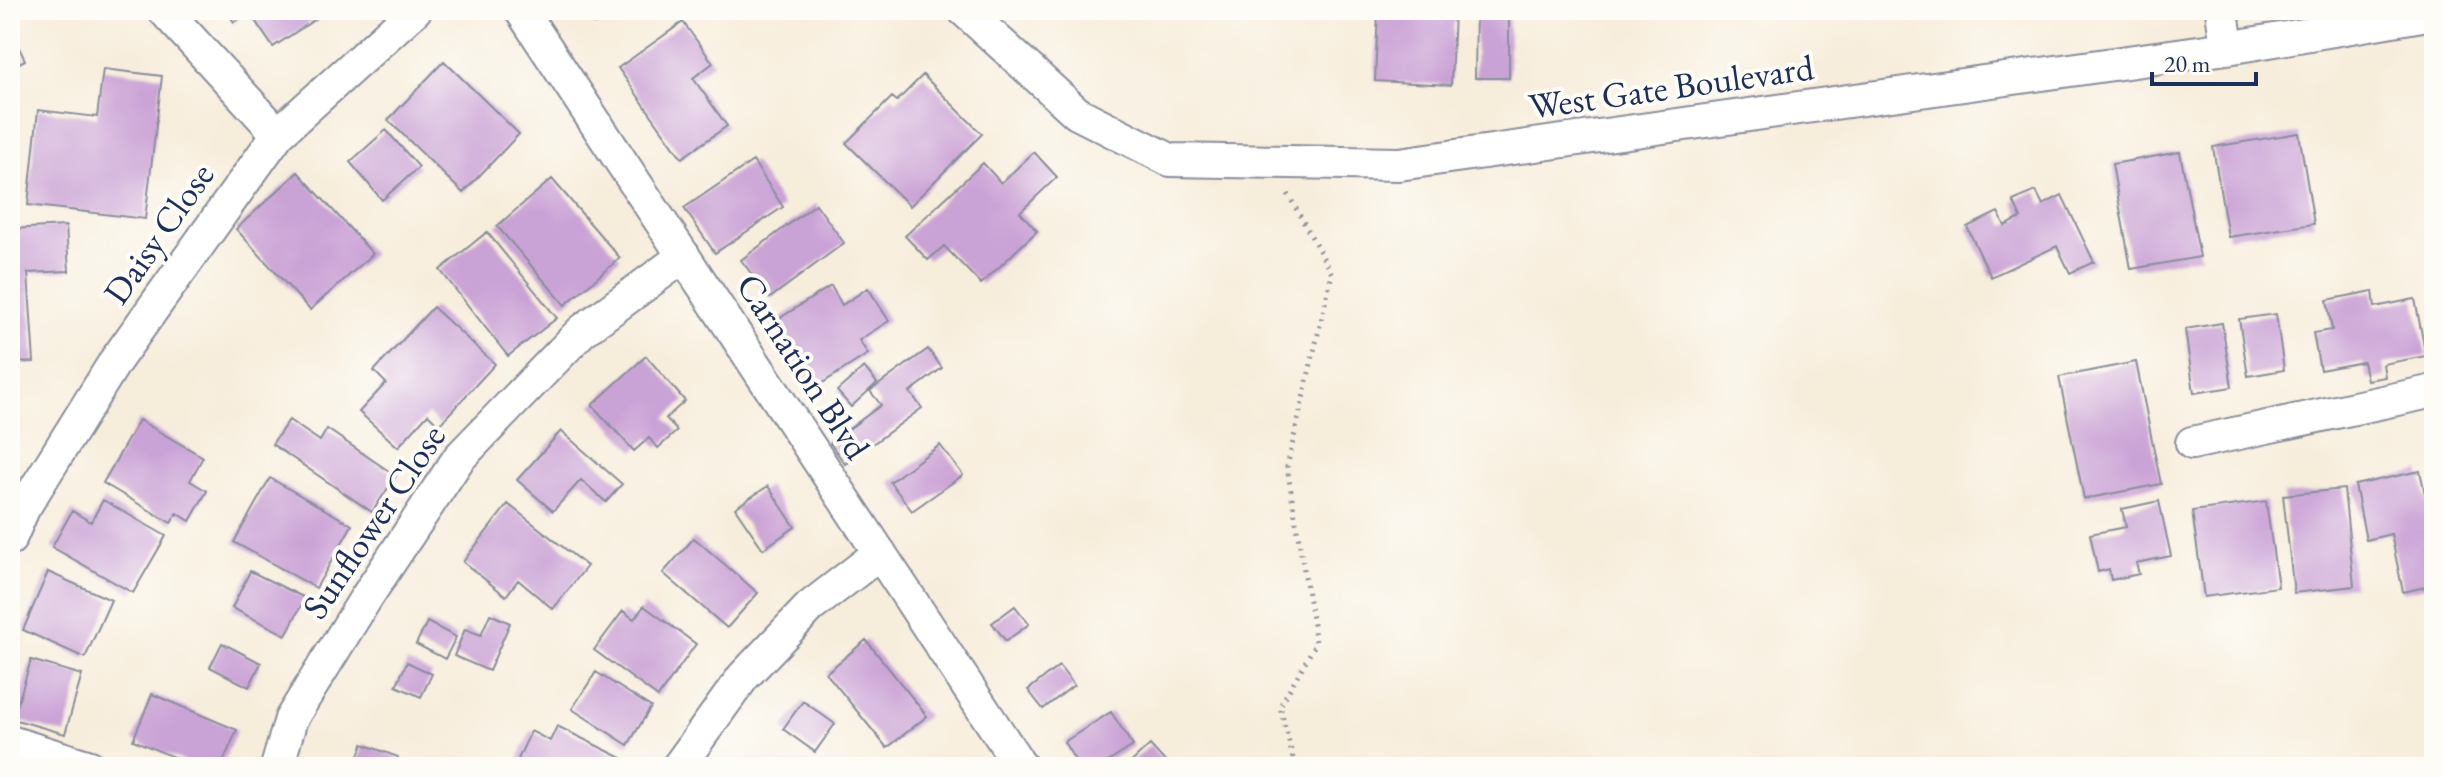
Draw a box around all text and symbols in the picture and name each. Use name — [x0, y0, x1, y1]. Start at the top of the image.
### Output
scale bar — [2152, 36, 2256, 86]
street label: West Gate Boulevard — [1526, 43, 1817, 130]
text: 20 m — [2164, 48, 2211, 79]
street label: Daisy Close — [93, 153, 224, 313]
street label: Carnation Blvd — [726, 264, 882, 469]
street label: Sunflower Close — [291, 415, 456, 628]

